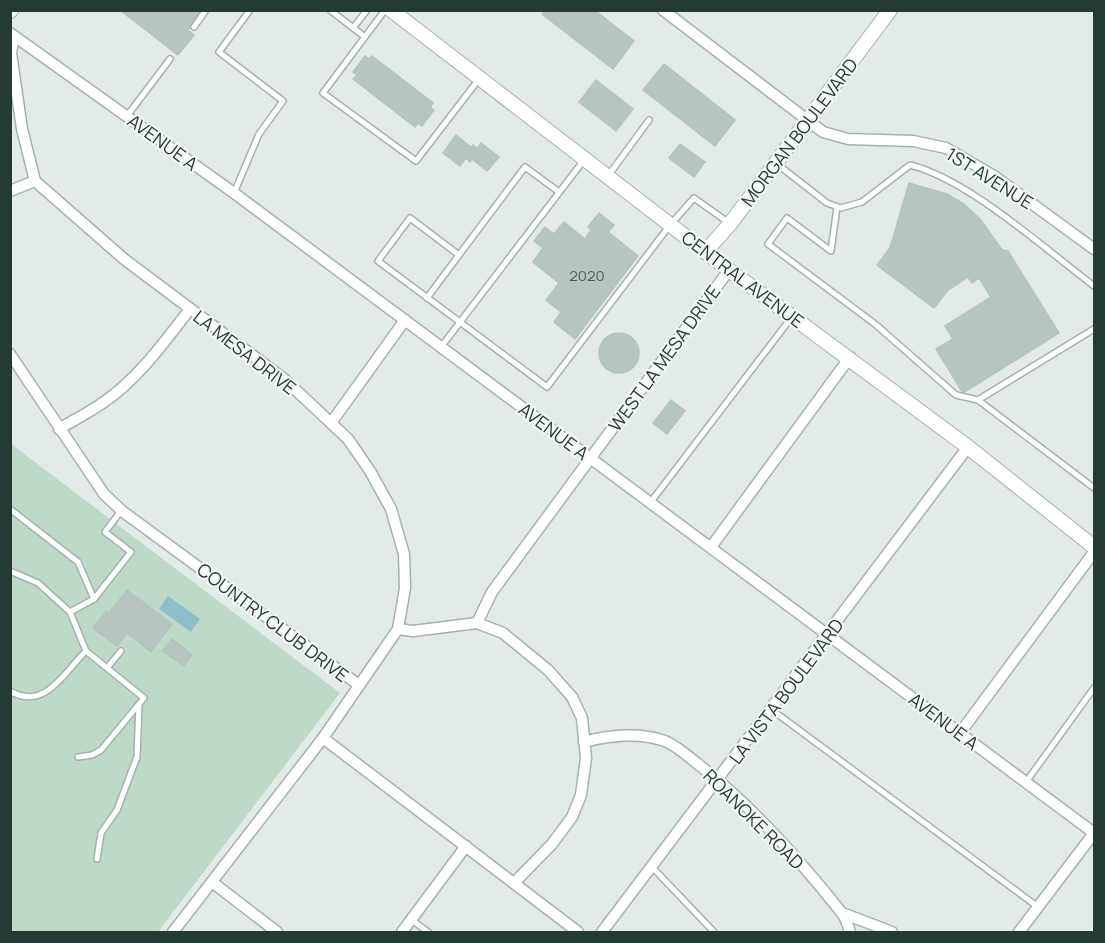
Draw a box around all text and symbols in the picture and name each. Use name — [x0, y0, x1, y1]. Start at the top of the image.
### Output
street label: MORGAN BOULEVARD — [735, 53, 863, 211]
street label: AVENUE A — [123, 108, 203, 176]
street label: 1ST AVENUE — [942, 142, 1038, 214]
street label: CENTRAL AVENUE — [677, 225, 809, 333]
house number: 2020 — [569, 265, 605, 286]
street label: WEST LA MESA DRIVE — [603, 280, 725, 436]
street label: LA MESA DRIVE — [189, 304, 301, 400]
street label: AVENUE A — [514, 397, 594, 465]
street label: COUNTRY CLUB DRIVE — [192, 557, 354, 687]
street label: LA VISTA BOULEVARD — [723, 613, 849, 769]
street label: AVENUE A — [904, 687, 984, 755]
street label: ROANOKE ROAD — [699, 764, 809, 874]

